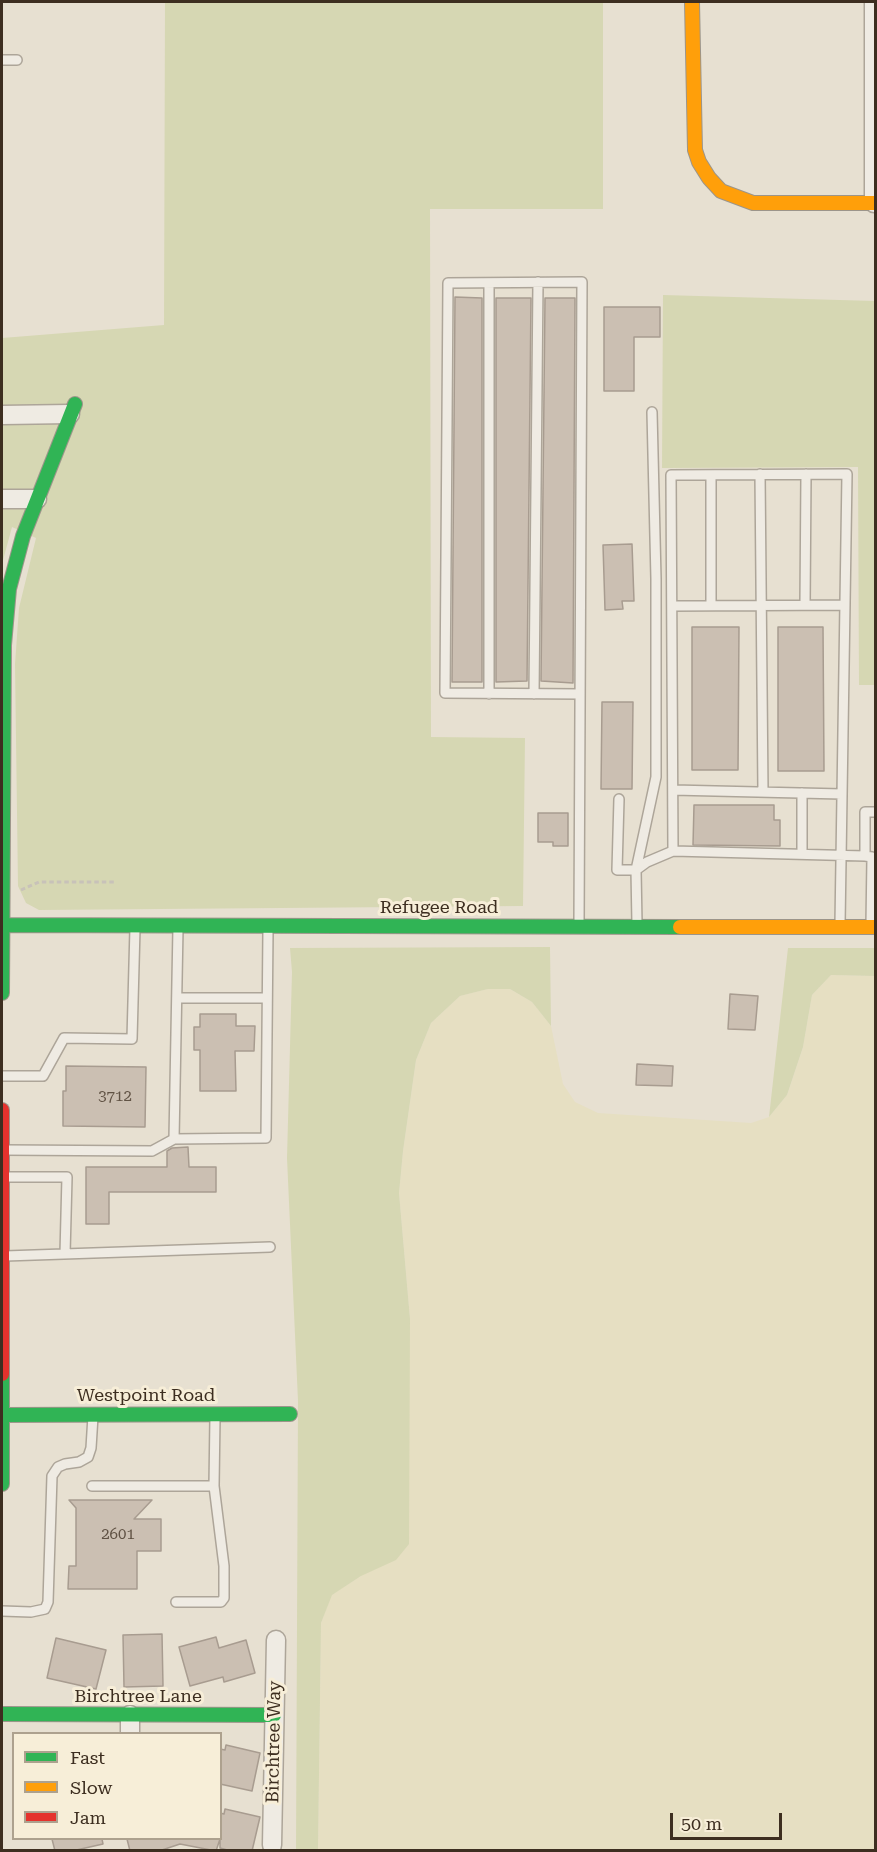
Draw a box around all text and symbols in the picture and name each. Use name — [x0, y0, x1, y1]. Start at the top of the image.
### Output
street label: Refugee Road — [380, 897, 498, 919]
house number: 3712 — [98, 1088, 132, 1106]
street label: Westpoint Road — [77, 1385, 215, 1407]
house number: 2601 — [101, 1526, 135, 1544]
street label: Birchtree Way — [262, 1681, 286, 1803]
street label: Birchtree Lane — [74, 1686, 202, 1708]
legend — [12, 1732, 222, 1840]
text: Fast — [70, 1747, 105, 1768]
text: Slow — [70, 1777, 112, 1798]
scale bar — [673, 1801, 786, 1839]
text: Jam — [70, 1807, 106, 1828]
text: 50 m — [681, 1813, 722, 1834]

